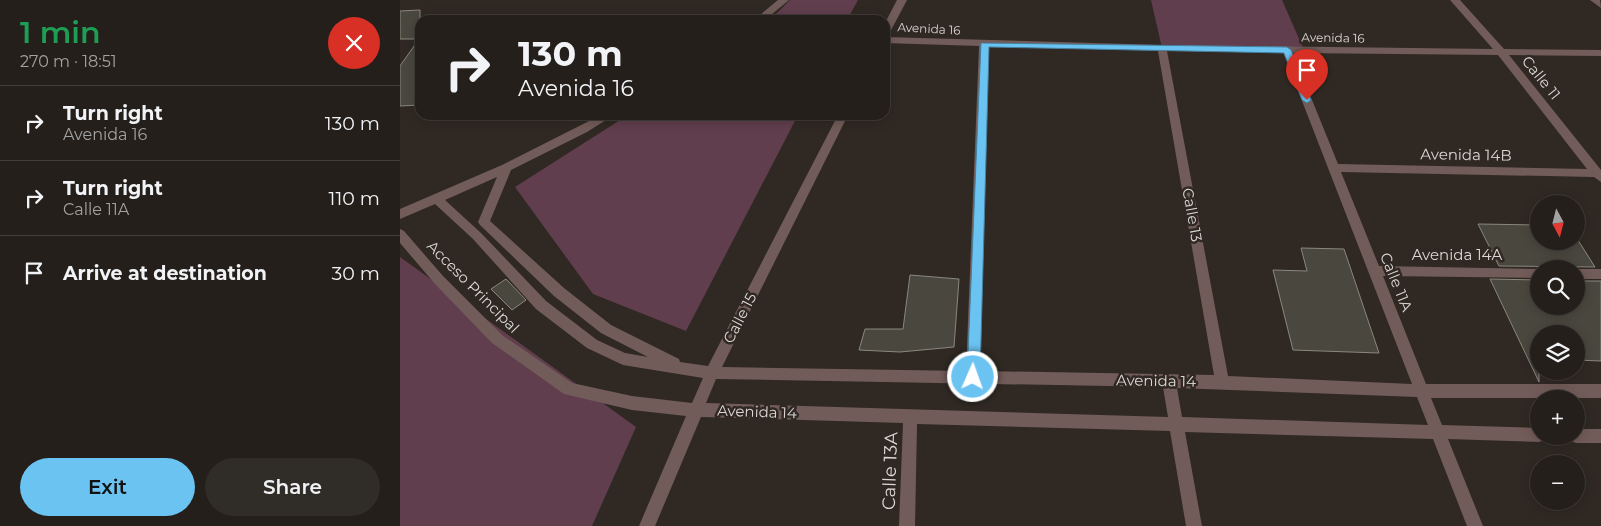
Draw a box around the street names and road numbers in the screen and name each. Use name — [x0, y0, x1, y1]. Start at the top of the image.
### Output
street label: Avenida 16 — [897, 19, 961, 38]
street label: Avenida 16 — [1301, 29, 1365, 46]
street label: Calle 11 — [1518, 52, 1565, 104]
street label: Avenida 14B — [1420, 144, 1512, 165]
street label: Calle 13 — [1178, 187, 1207, 243]
street label: Acceso Principal — [423, 236, 524, 337]
street label: Avenida 14A — [1412, 245, 1503, 264]
street label: Calle 11A — [1376, 250, 1417, 314]
street label: Calle 15 — [719, 289, 760, 346]
street label: Avenida 14 — [1116, 370, 1196, 391]
street label: Avenida 14 — [717, 401, 797, 422]
street label: Calle 13A — [878, 431, 902, 510]

